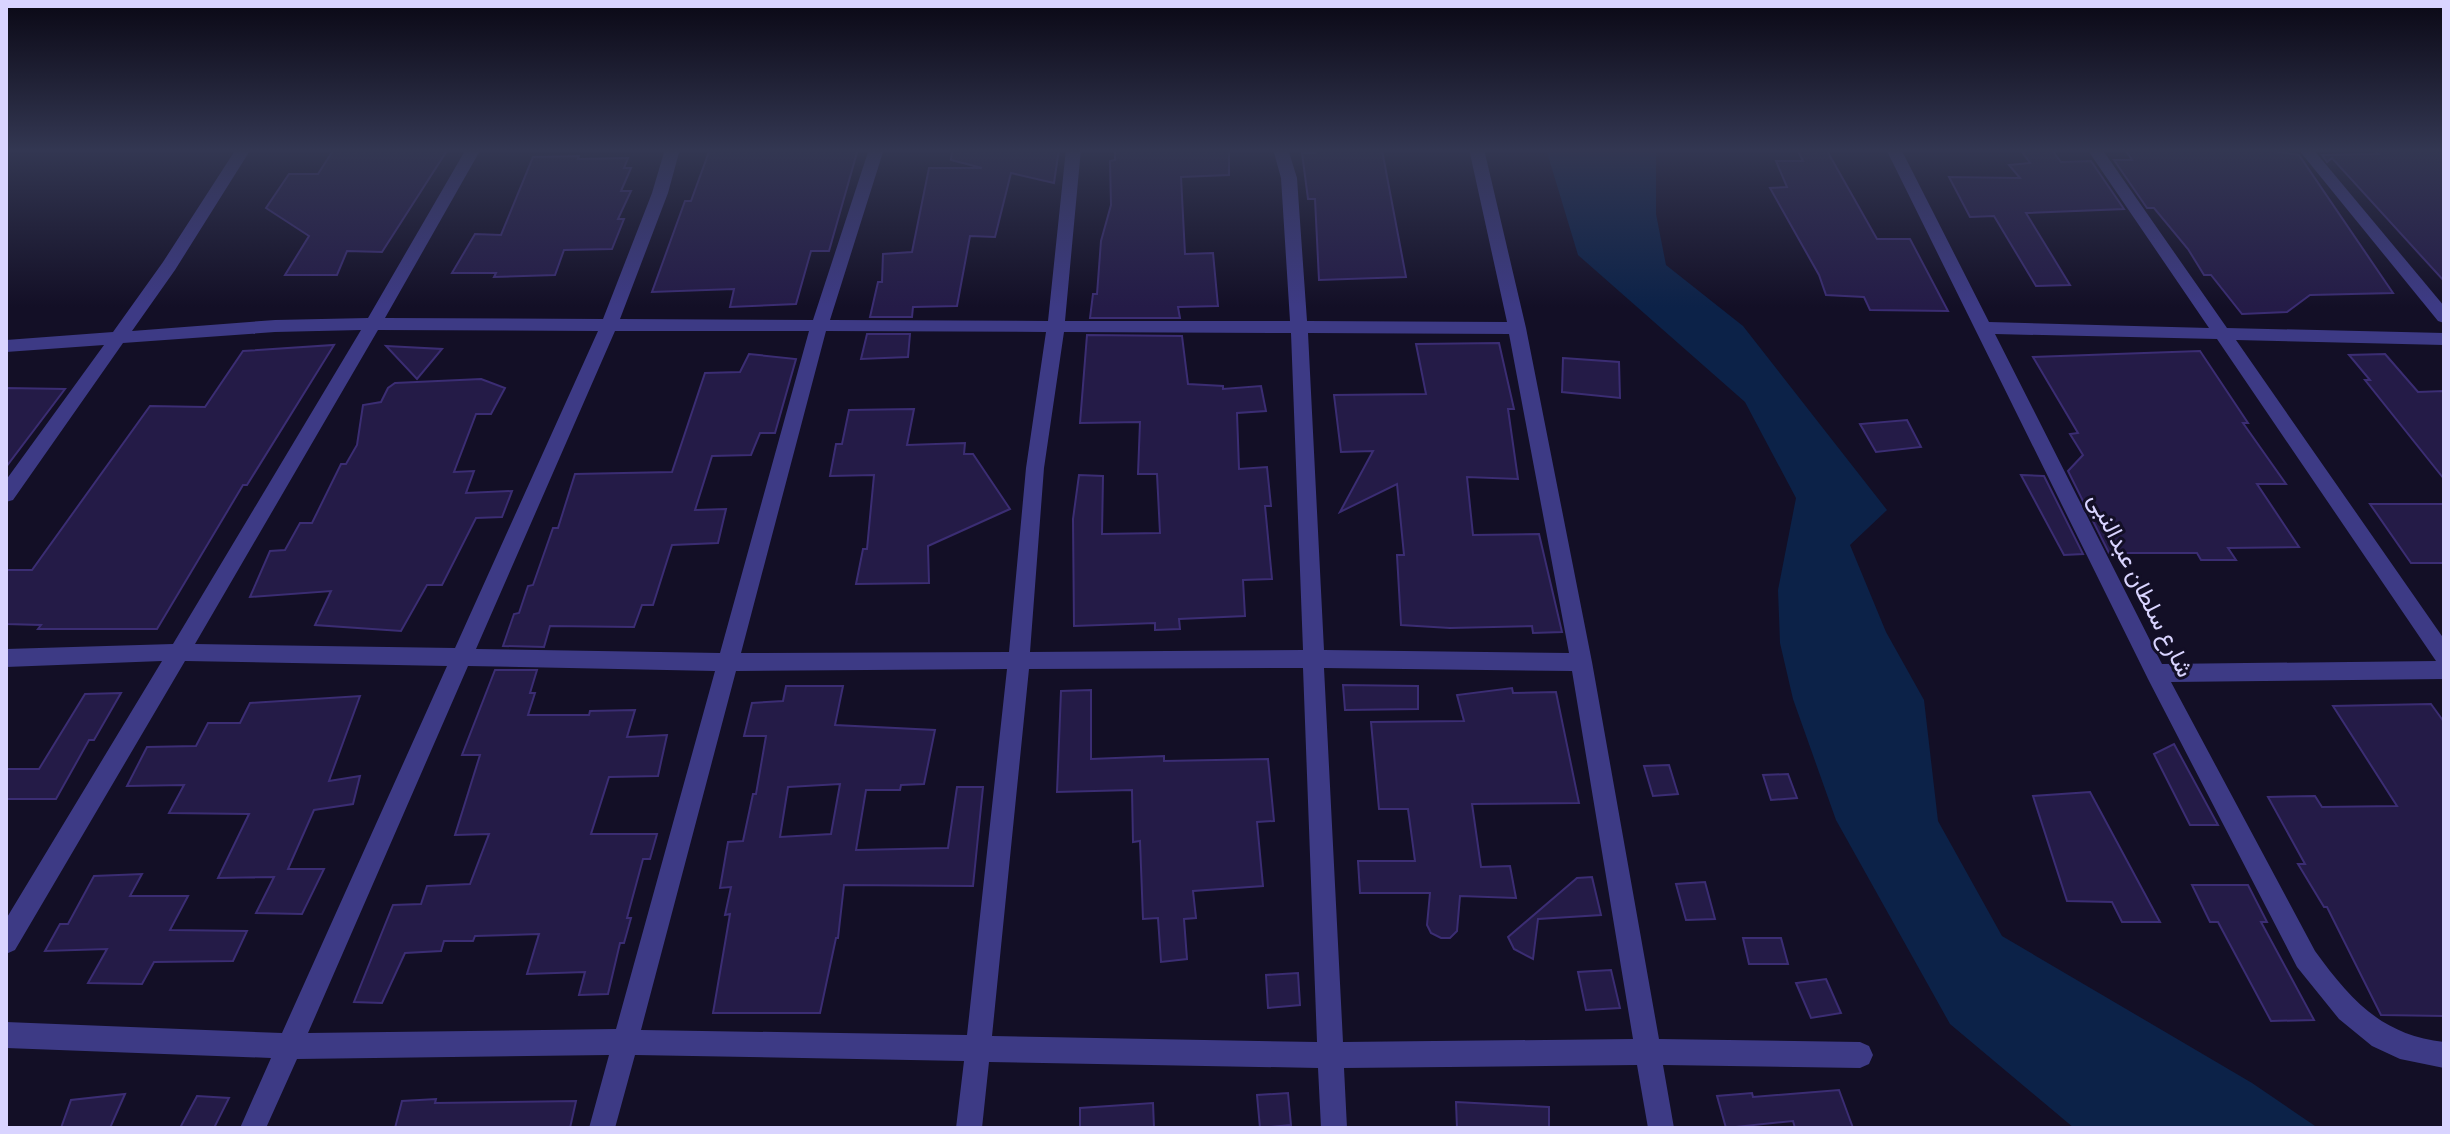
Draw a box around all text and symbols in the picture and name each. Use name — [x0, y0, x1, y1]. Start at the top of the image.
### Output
street label: شارع سلطان عبدالنبى — [2081, 487, 2201, 683]

